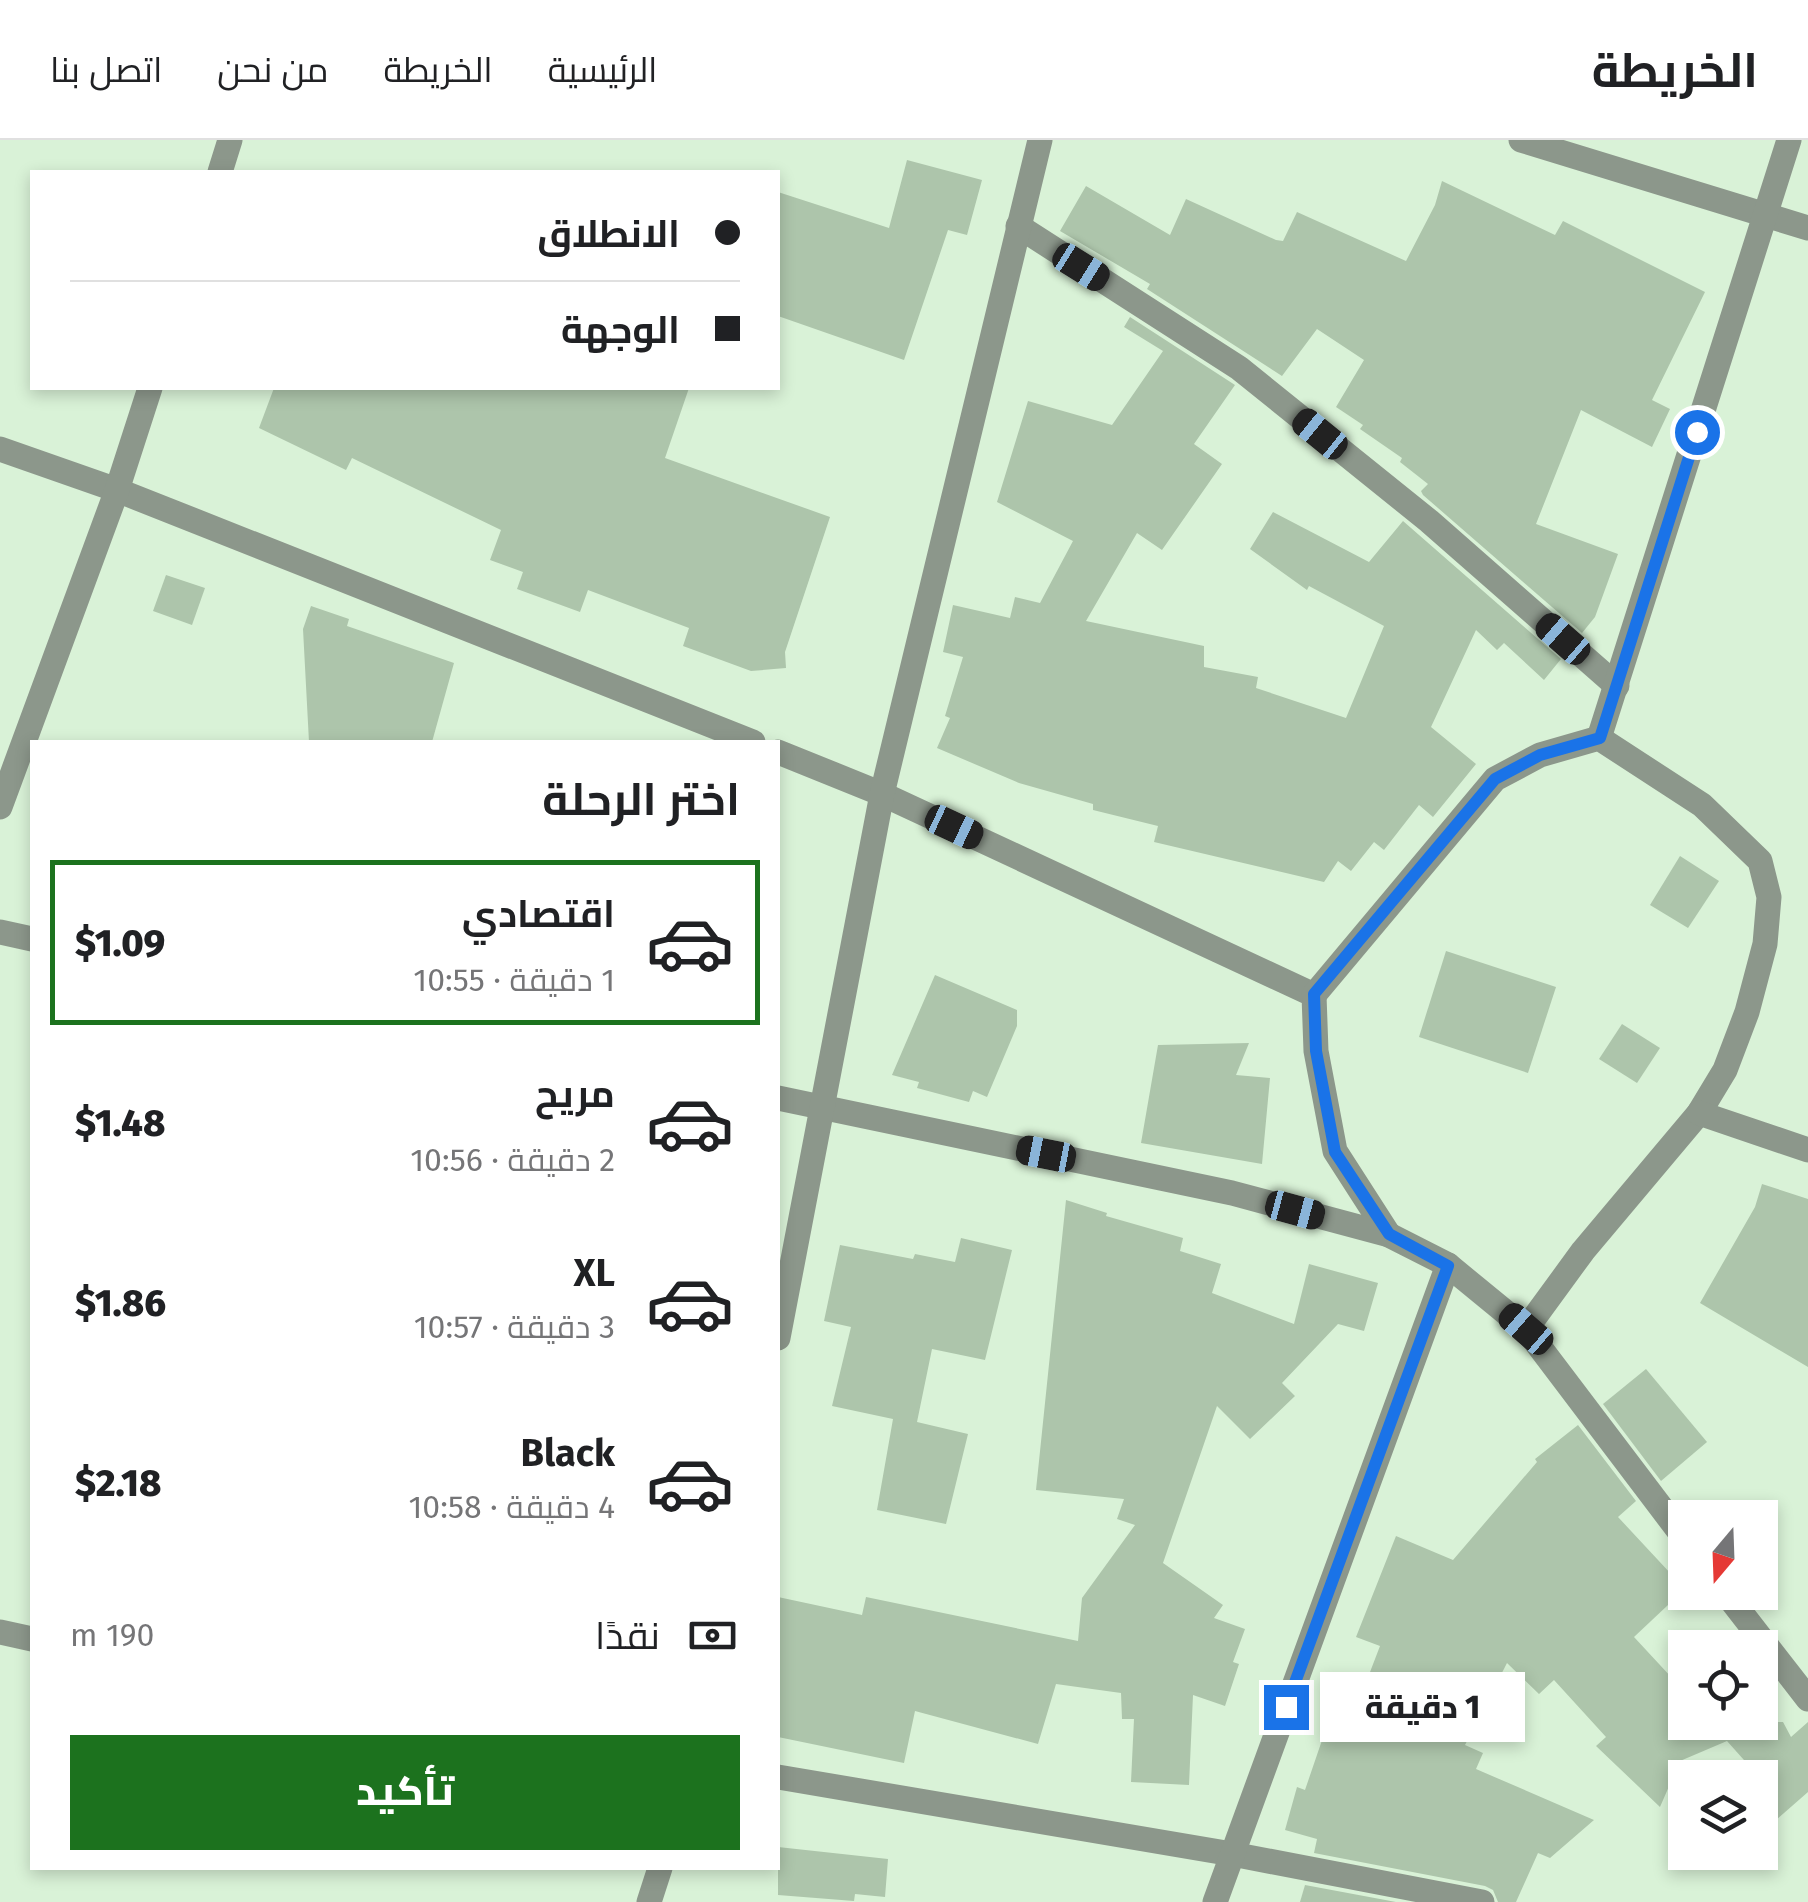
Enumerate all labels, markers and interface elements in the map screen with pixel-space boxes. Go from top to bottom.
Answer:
text: الخريطة [1592,42,1758,100]
text: اتصل بنا [50,49,162,91]
text: من نحن [217,49,328,91]
text: الخريطة [383,49,493,91]
text: الرئيسية [548,49,658,91]
text: الانطلاق [537,211,680,257]
car [1048,238,1114,296]
text: الوجهة [561,307,680,353]
car [1287,403,1353,465]
route start [1675,410,1720,455]
car [1531,608,1595,670]
text: اختر الرحلة [542,773,740,827]
car [920,801,988,853]
text: اقتصادي [462,891,615,937]
icon: car [645,898,735,988]
text: $1.09 [75,920,165,966]
text: 1 دقيقة · 10:55 [413,961,615,999]
text: مريح [535,1071,615,1117]
icon: car [645,1078,735,1168]
text: $1.48 [75,1100,165,1146]
car [1014,1134,1078,1174]
text: 2 دقيقة · 10:56 [410,1141,615,1179]
car [1262,1188,1328,1232]
text: XL [573,1250,615,1296]
icon: car [645,1258,735,1348]
text: $1.86 [75,1280,166,1326]
car [1494,1298,1558,1360]
text: 3 دقيقة · 10:57 [414,1308,615,1346]
text: Black [520,1430,615,1476]
icon: car [645,1438,735,1528]
text: $2.18 [75,1460,161,1506]
text: 4 دقيقة · 10:58 [408,1488,615,1526]
north arrow [1668,1500,1778,1610]
map controls [1668,1500,1778,1870]
icon: cash [685,1608,740,1663]
text: نقدًا [595,1613,660,1659]
text: 190 m [70,1616,154,1654]
button: locate [1668,1630,1778,1740]
callout: 1 دقيقة [1321,1672,1526,1742]
route end [1264,1685,1309,1730]
text: 1 دقيقة [1365,1688,1480,1726]
button: تأكيد [70,1735,740,1850]
button: layers [1668,1760,1778,1870]

